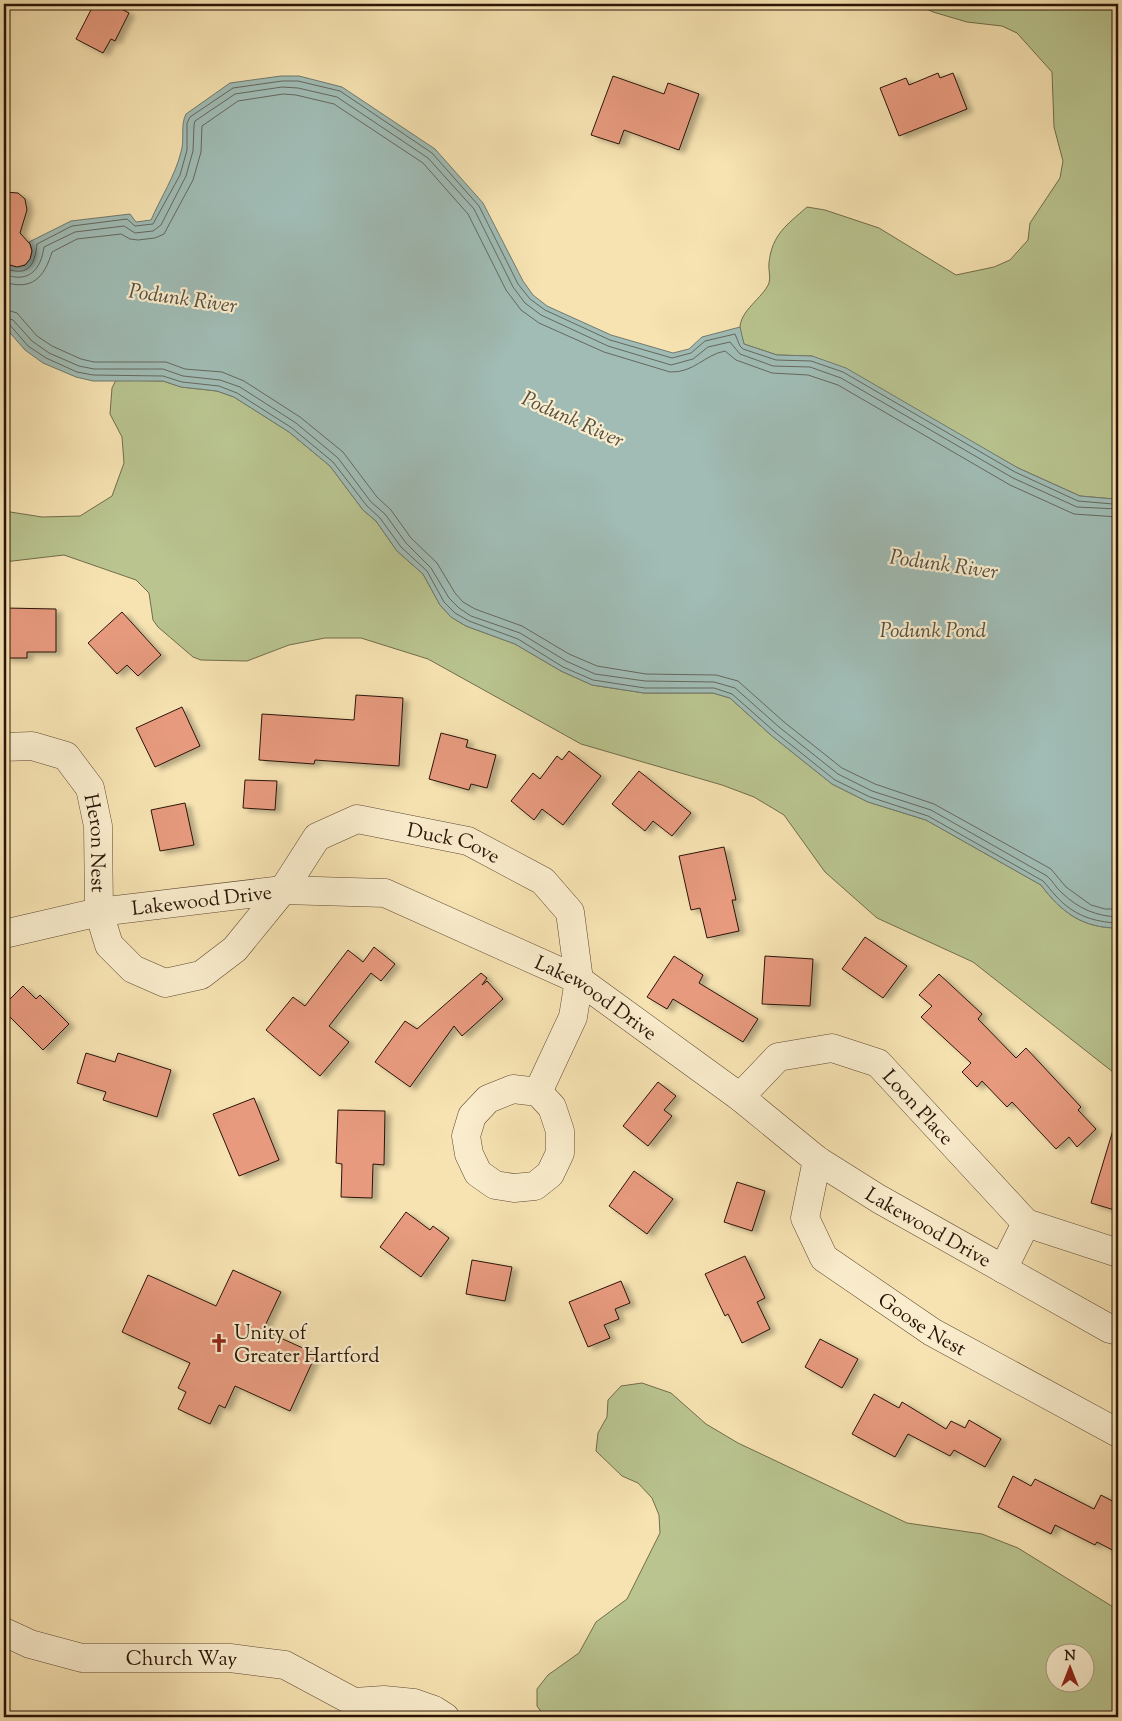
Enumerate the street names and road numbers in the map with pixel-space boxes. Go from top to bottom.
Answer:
street label: Heron Nest [75,791,111,893]
street label: Duck Cove [404,817,504,872]
street label: Lakewood Drive [130,879,274,925]
street label: Lakewood Drive [529,950,662,1049]
street label: Loon Place [874,1064,959,1153]
street label: Lakewood Drive [858,1182,996,1276]
street label: Goose Nest [871,1287,971,1365]
street label: Church Way [126,1646,239,1676]

